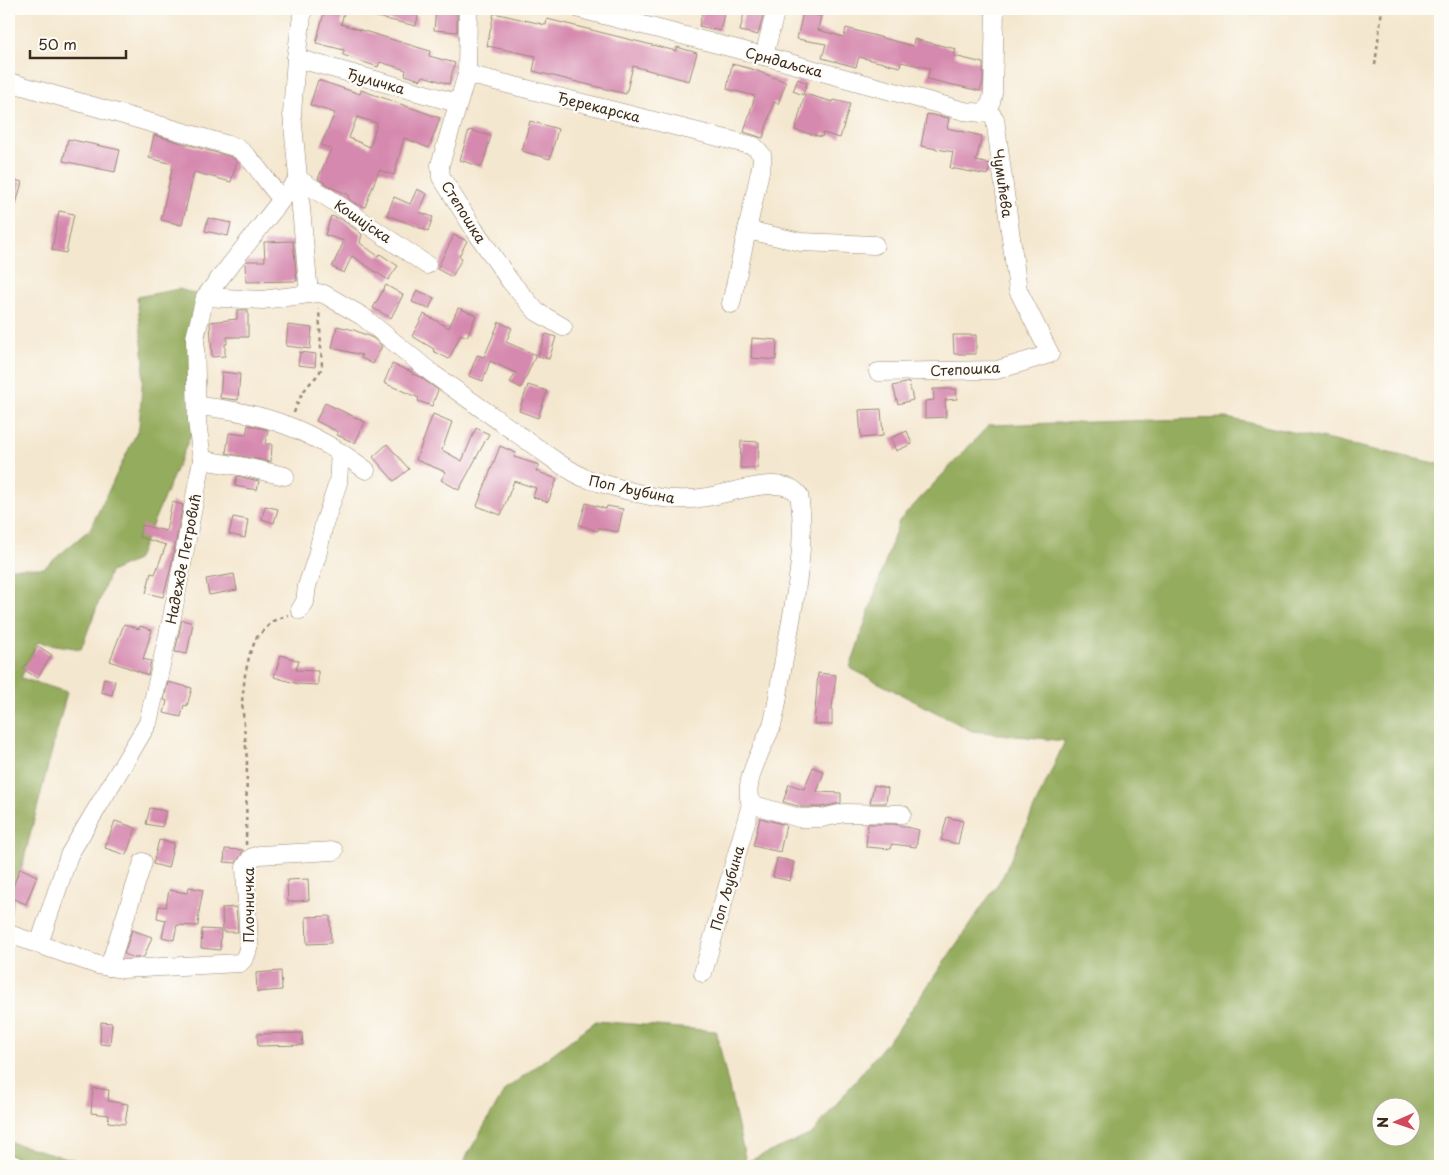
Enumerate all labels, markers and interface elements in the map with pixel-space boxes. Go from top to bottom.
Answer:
scale bar [30,28,126,60]
text: 50 m [38,32,77,55]
street label: Срндаљска [743,42,825,82]
street label: Ђуличка [345,63,407,99]
street label: Ђерекарска [555,87,643,127]
street label: Чумићева [988,147,1018,219]
street label: Степошка [437,177,492,247]
street label: Кошијска [330,194,396,248]
street label: Степошка [930,357,1001,381]
street label: Поп Љубина [587,470,677,508]
street label: Надежде Петровић [160,492,206,626]
street label: Поп Љубина [705,843,749,933]
street label: Плочничка [238,867,259,943]
north arrow [1372,1098,1422,1148]
text: N [1372,1117,1393,1128]

